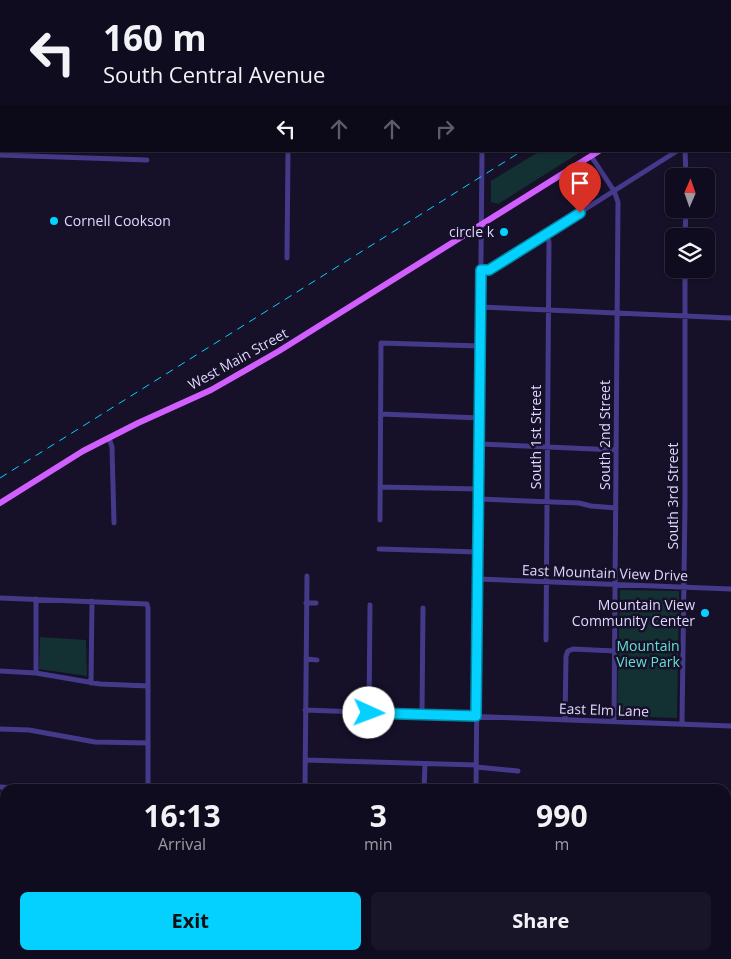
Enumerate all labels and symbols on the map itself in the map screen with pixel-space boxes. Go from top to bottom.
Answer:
pin [559,162,601,213]
north arrow [665,168,715,218]
place label: Cornell Cookson [64,211,171,230]
marker: Cornell Cookson [48,215,60,227]
place label: circle k [449,222,495,241]
marker: circle k [498,226,510,238]
street label: West Main Street [184,323,291,394]
street label: South 2nd Street [595,380,614,490]
street label: South 1st Street [526,385,545,489]
street label: South 3rd Street [663,443,682,549]
street label: East Mountain View Drive [522,560,688,585]
place label: Mountain View Community Center [572,595,695,630]
marker: Mountain View Community Center [699,607,711,619]
park label: Mountain View Park [616,636,680,671]
position arrow [342,686,394,738]
street label: East Elm Lane [559,698,650,721]

